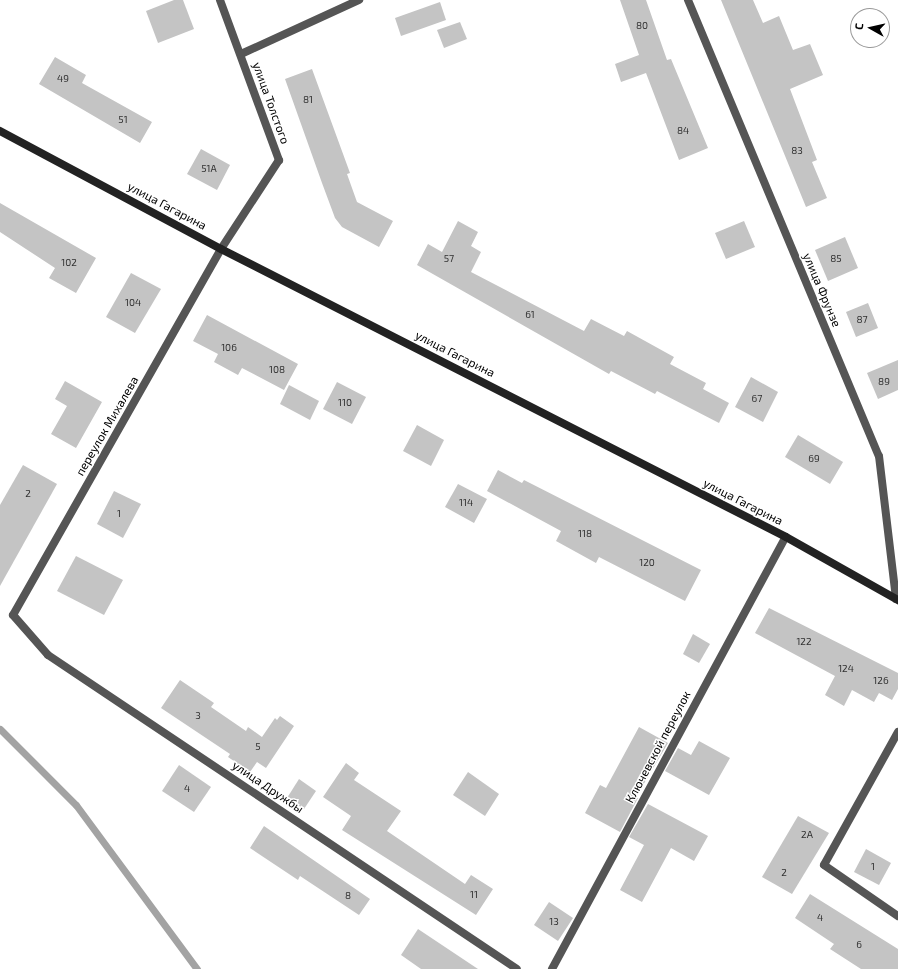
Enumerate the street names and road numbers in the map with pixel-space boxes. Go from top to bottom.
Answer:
street label: улица Толстого [249,60,293,146]
street label: улица Гагарина [125,179,209,233]
street label: улица Фрунзе [800,251,844,329]
street label: улица Гагарина [413,328,497,380]
street label: переулок Михалева [73,374,141,478]
street label: улица Гагарина [701,476,785,528]
street label: Ключевской переулок [622,689,694,805]
street label: улица Дружбы [230,758,306,816]

